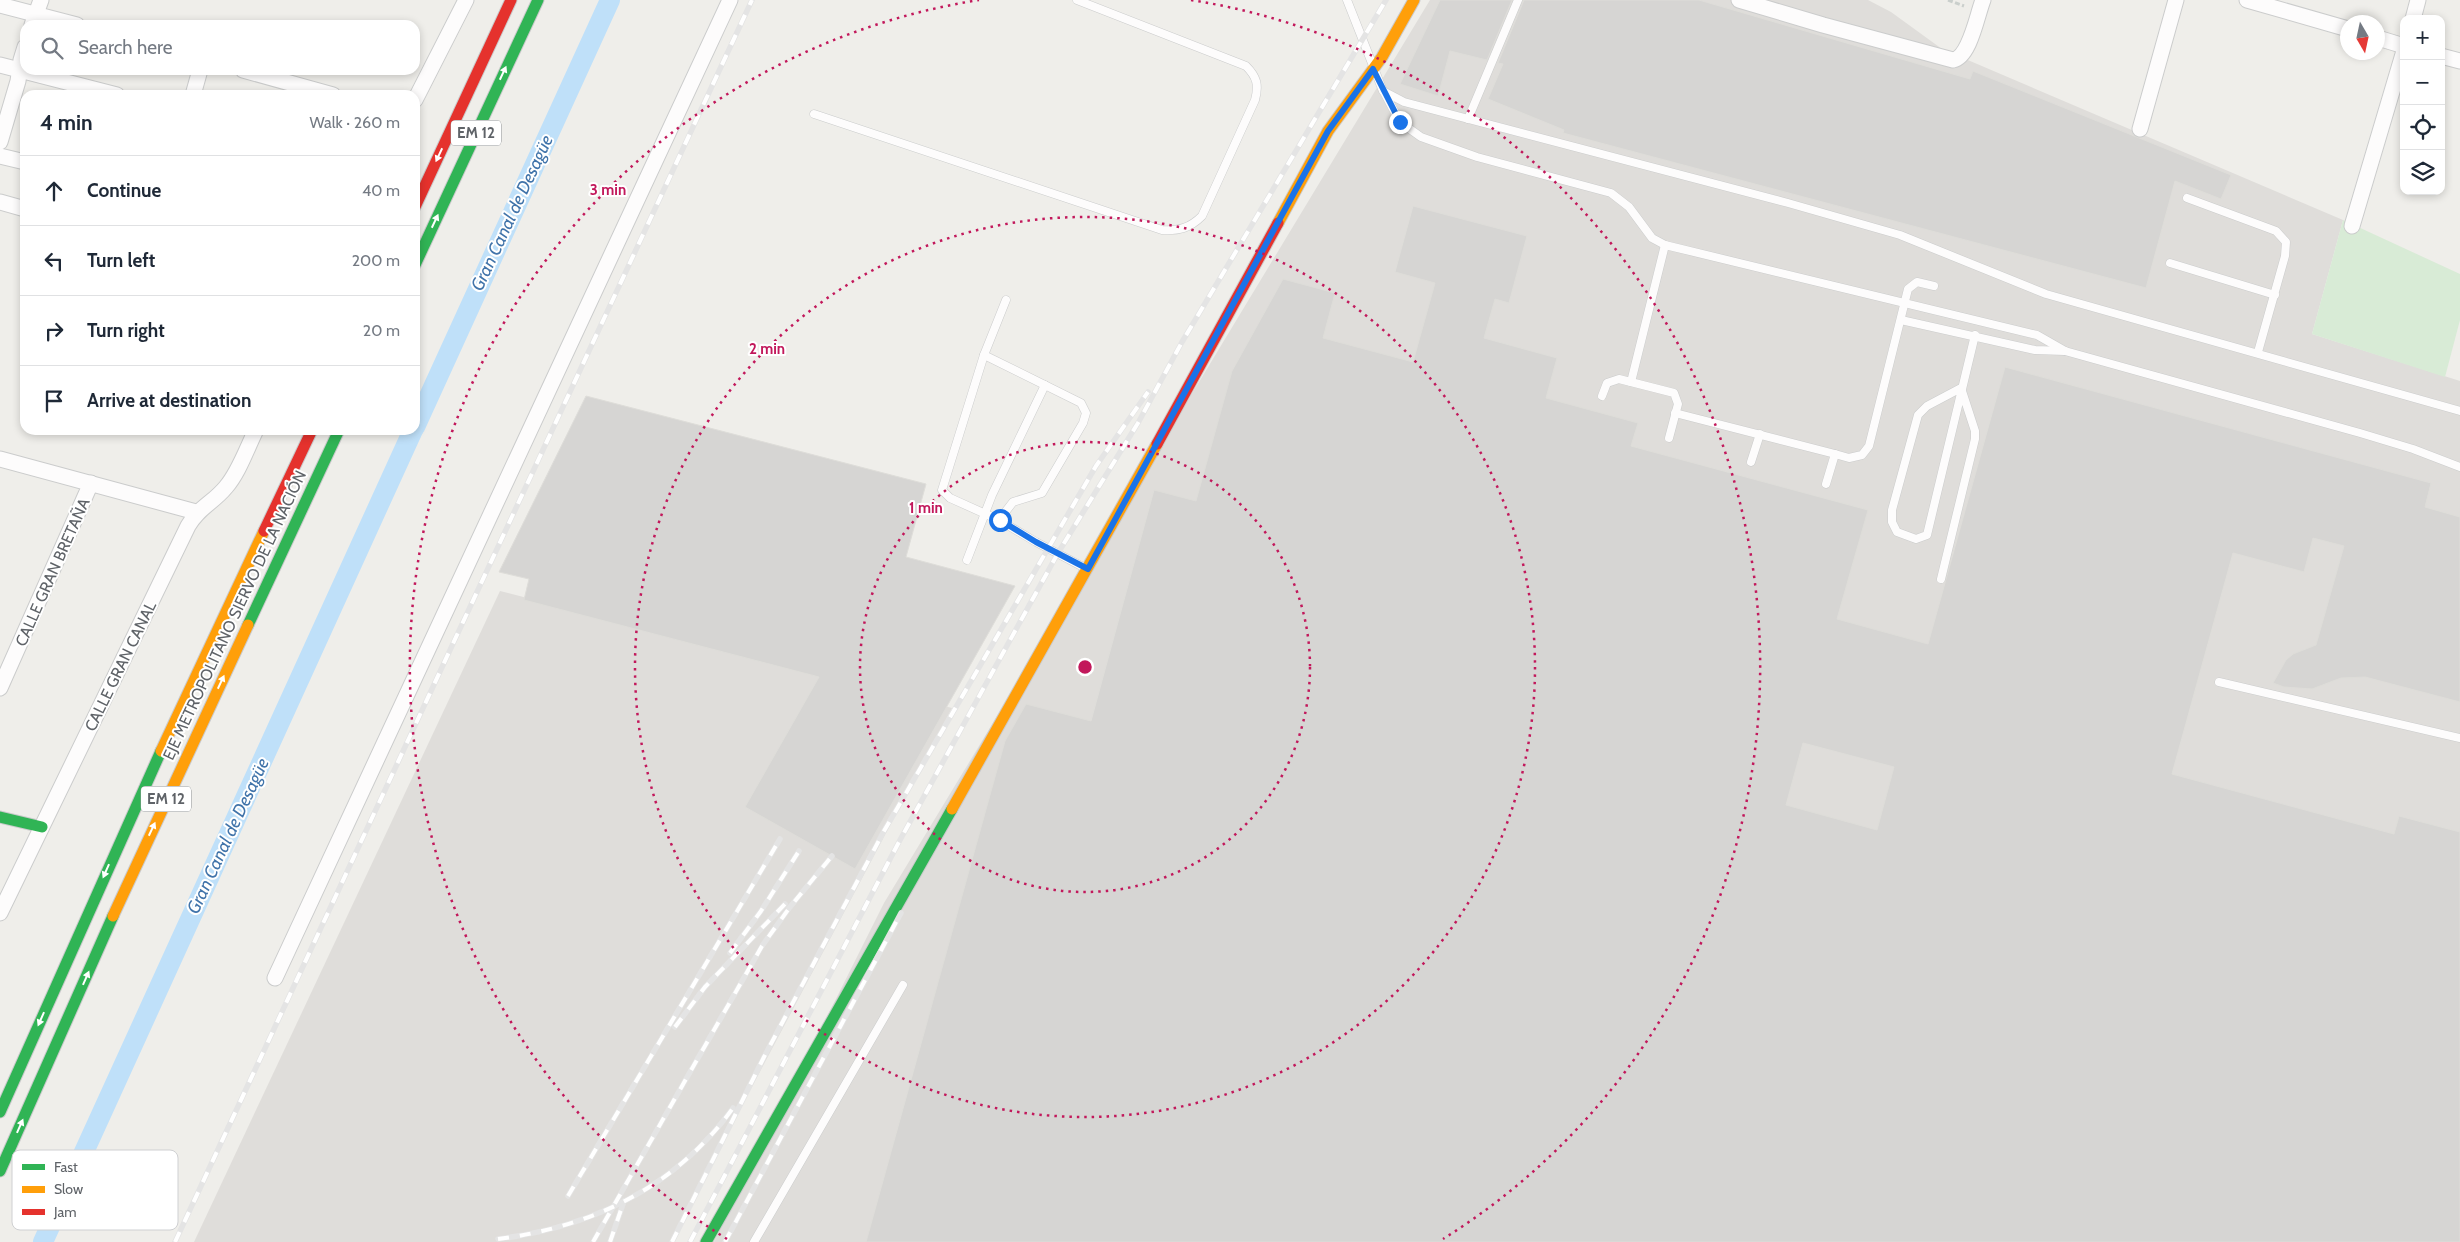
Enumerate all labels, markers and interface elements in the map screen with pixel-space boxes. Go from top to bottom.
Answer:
north arrow [2340,15,2385,60]
map controls [2400,15,2445,195]
button: + [2400,15,2445,60]
search box [20,20,420,75]
icon: search [38,34,66,62]
text: Search here [78,36,172,59]
button: − [2400,60,2445,105]
one-way arrow [500,66,508,80]
button: locate [2400,105,2445,150]
text: 4 min [40,110,93,135]
route end [1389,111,1412,134]
text: Walk · 260 m [310,113,400,132]
road number: EM 12 [451,120,501,146]
water label: Gran Canal de Desagüe [466,132,558,294]
one-way arrow [435,148,443,162]
button: layers [2400,150,2445,195]
icon: ahead [40,177,68,205]
text: Continue [87,179,161,202]
text: 40 m [362,181,400,200]
text: 3 min [590,181,626,199]
one-way arrow [432,214,440,228]
icon: left [40,247,68,275]
text: Turn left [87,249,155,272]
text: 200 m [352,251,400,270]
icon: right [40,317,68,345]
text: Turn right [87,319,165,342]
text: 20 m [363,321,400,340]
text: 2 min [749,340,785,358]
icon: arrive [40,387,68,415]
text: Arrive at destination [87,389,251,412]
street label: EJE METROPOLITANO SIERVO DE LA NACIÓN [159,467,310,763]
street label: CALLE GRAN BRETAÑA [11,495,94,649]
text: 1 min [909,499,943,517]
route start [989,509,1012,532]
street label: CALLE GRAN CANAL [81,598,160,734]
centre of rings [1076,658,1094,676]
one-way arrow [217,675,225,689]
water label: Gran Canal de Desagüe [182,755,274,917]
road number: EM 12 [141,786,191,812]
one-way arrow [148,822,156,836]
one-way arrow [102,864,110,878]
one-way arrow [82,971,90,985]
one-way arrow [36,1012,44,1026]
one-way arrow [16,1119,24,1133]
legend [12,1150,178,1230]
text: Fast [54,1158,78,1176]
text: Slow [54,1180,83,1198]
text: Jam [53,1203,76,1221]

